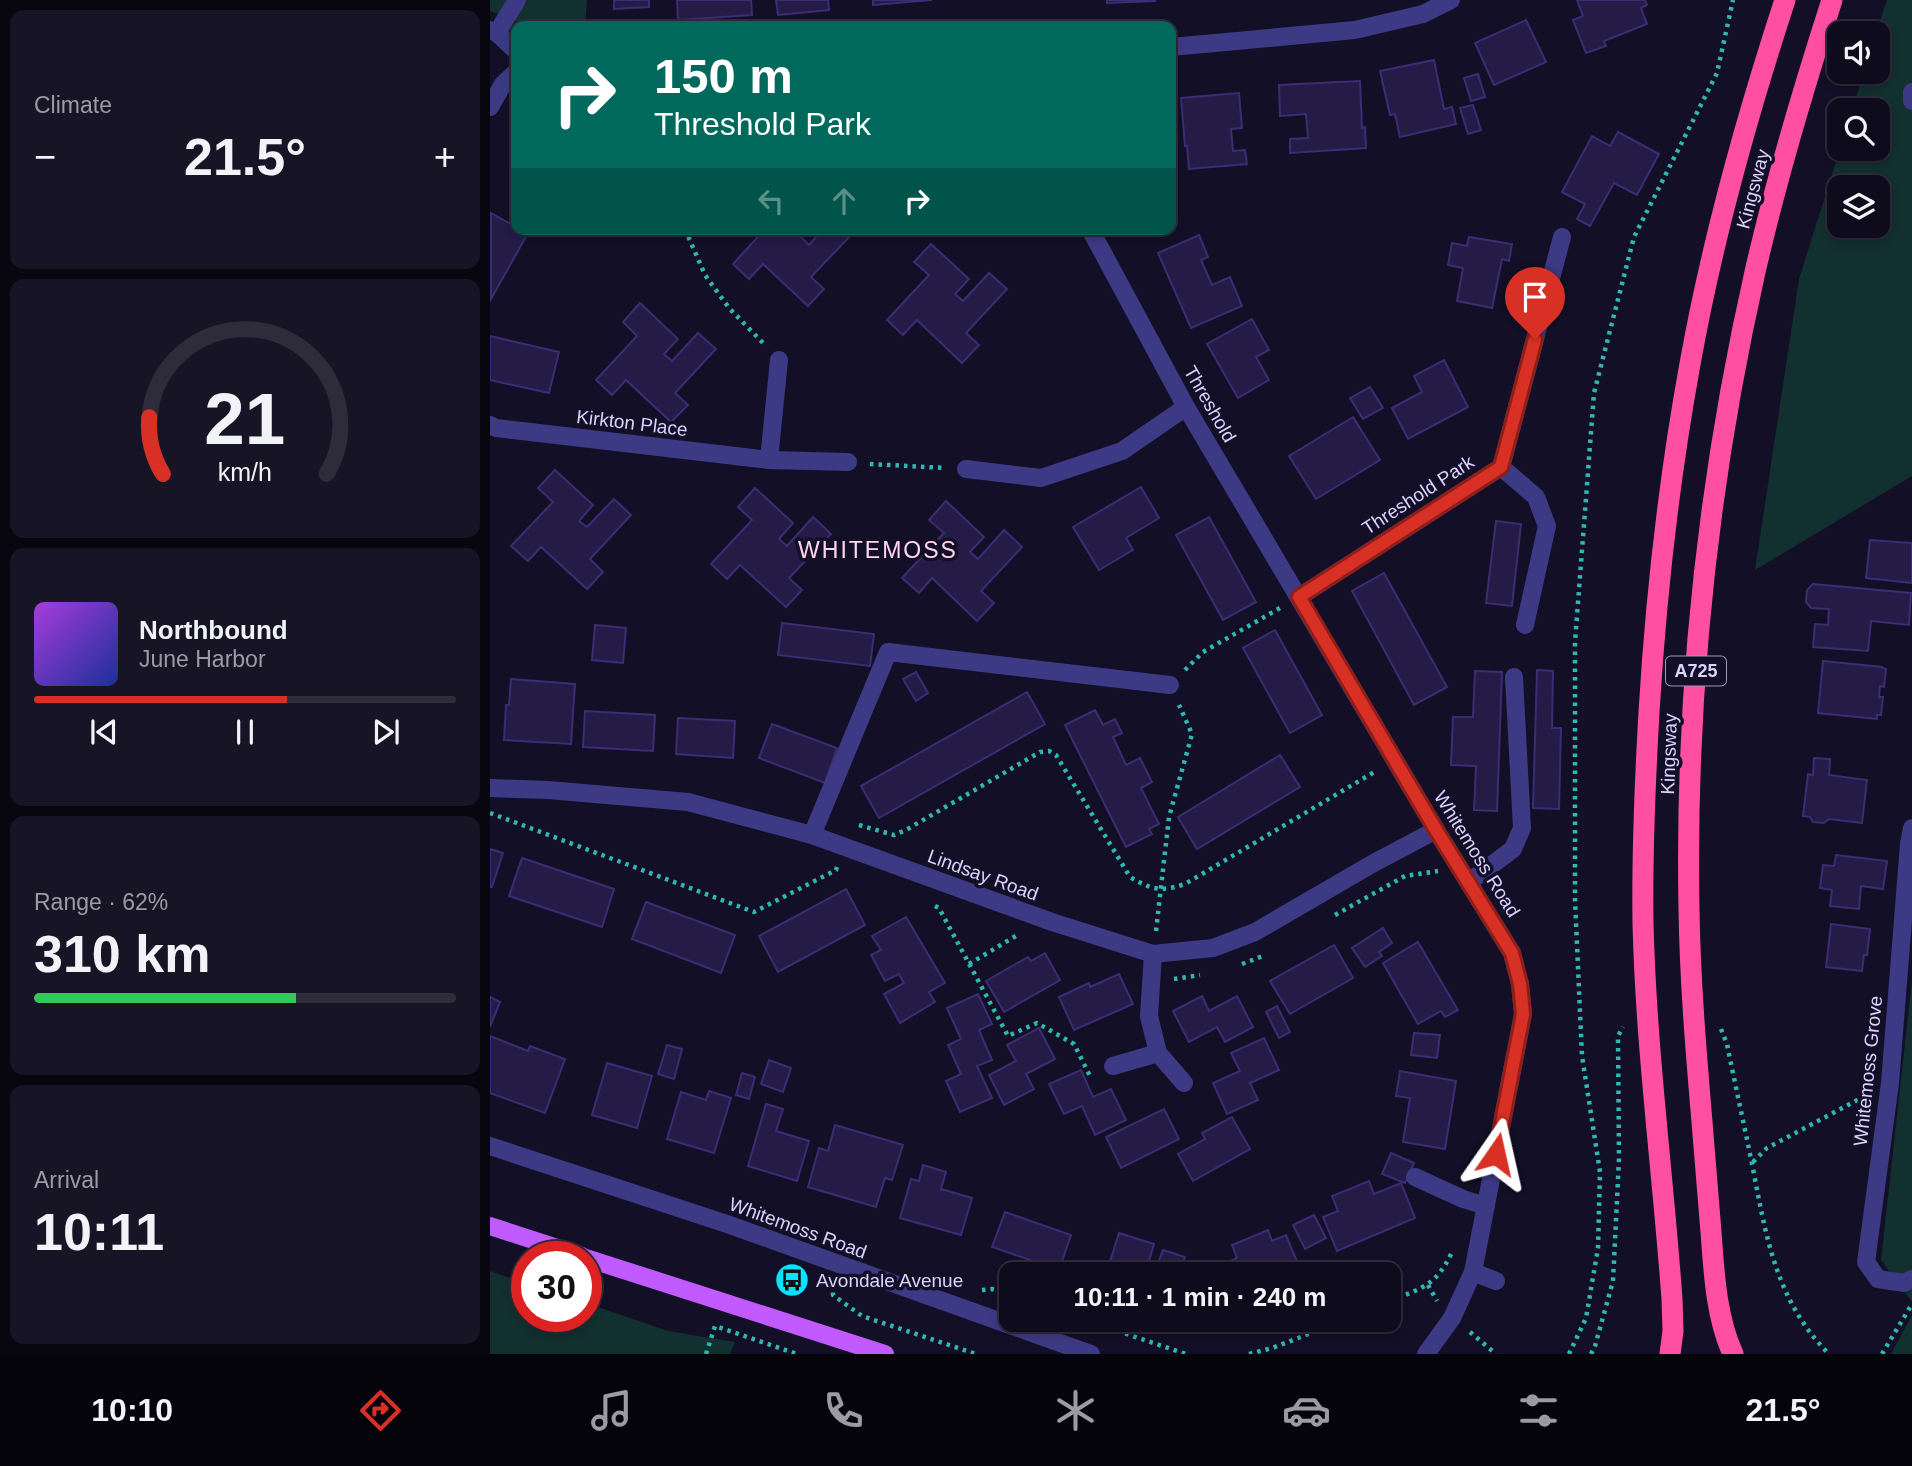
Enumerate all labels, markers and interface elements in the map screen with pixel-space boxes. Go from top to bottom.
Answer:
map controls [1827,21,1890,238]
button: sound [1827,21,1890,84]
icon: right [539,49,630,140]
text: 150 m [654,49,793,103]
text: Climate [34,92,112,118]
button: search [1827,98,1890,161]
text: Threshold Park [654,106,871,142]
text: 21.5° [184,128,306,186]
text: − [34,136,56,178]
text: + [434,136,456,178]
street label: Kingsway [1732,147,1774,231]
button: layers [1827,175,1890,238]
icon: left [752,182,790,220]
icon: ahead [825,182,863,220]
icon: right [898,182,936,220]
pin [1505,267,1565,339]
icon: arrive [1516,278,1554,316]
street label: Threshold [1180,362,1240,446]
text: 21 [205,379,285,460]
street label: Kirkton Place [575,406,689,440]
street label: Threshold Park [1358,451,1478,539]
text: km/h [218,458,272,486]
district label: WHITEMOSS [798,537,958,563]
text: Northbound [139,615,288,645]
text: June Harbor [139,646,266,672]
road number: A725 [1666,656,1726,686]
icon: previous [85,713,123,751]
icon: pause [226,713,264,751]
icon: next [367,713,405,751]
street label: Kingsway [1657,713,1681,795]
street label: Whitemoss Road [1430,787,1524,921]
street label: Lindsay Road [925,845,1041,905]
text: Range · 62% [34,889,168,915]
text: 310 km [34,925,210,983]
street label: Whitemoss Grove [1850,995,1886,1147]
position arrow [1459,1117,1533,1191]
text: Arrival [34,1167,99,1193]
street label: Whitemoss Road [726,1193,870,1263]
text: 10:11 [34,1203,164,1261]
speed limit sign: 30 [511,1241,602,1332]
bus stop icon: Avondale Avenue [773,1261,811,1299]
place label: Avondale Avenue [816,1270,963,1291]
text: 10:11 · 1 min · 240 m [1074,1282,1326,1312]
icon: directions [356,1386,405,1435]
icon: music [587,1386,636,1435]
icon: phone [819,1386,868,1435]
icon: climate [1051,1386,1100,1435]
icon: car [1282,1386,1331,1435]
icon: filters [1514,1386,1563,1435]
text: 10:10 [91,1392,173,1428]
text: 21.5° [1746,1392,1821,1428]

